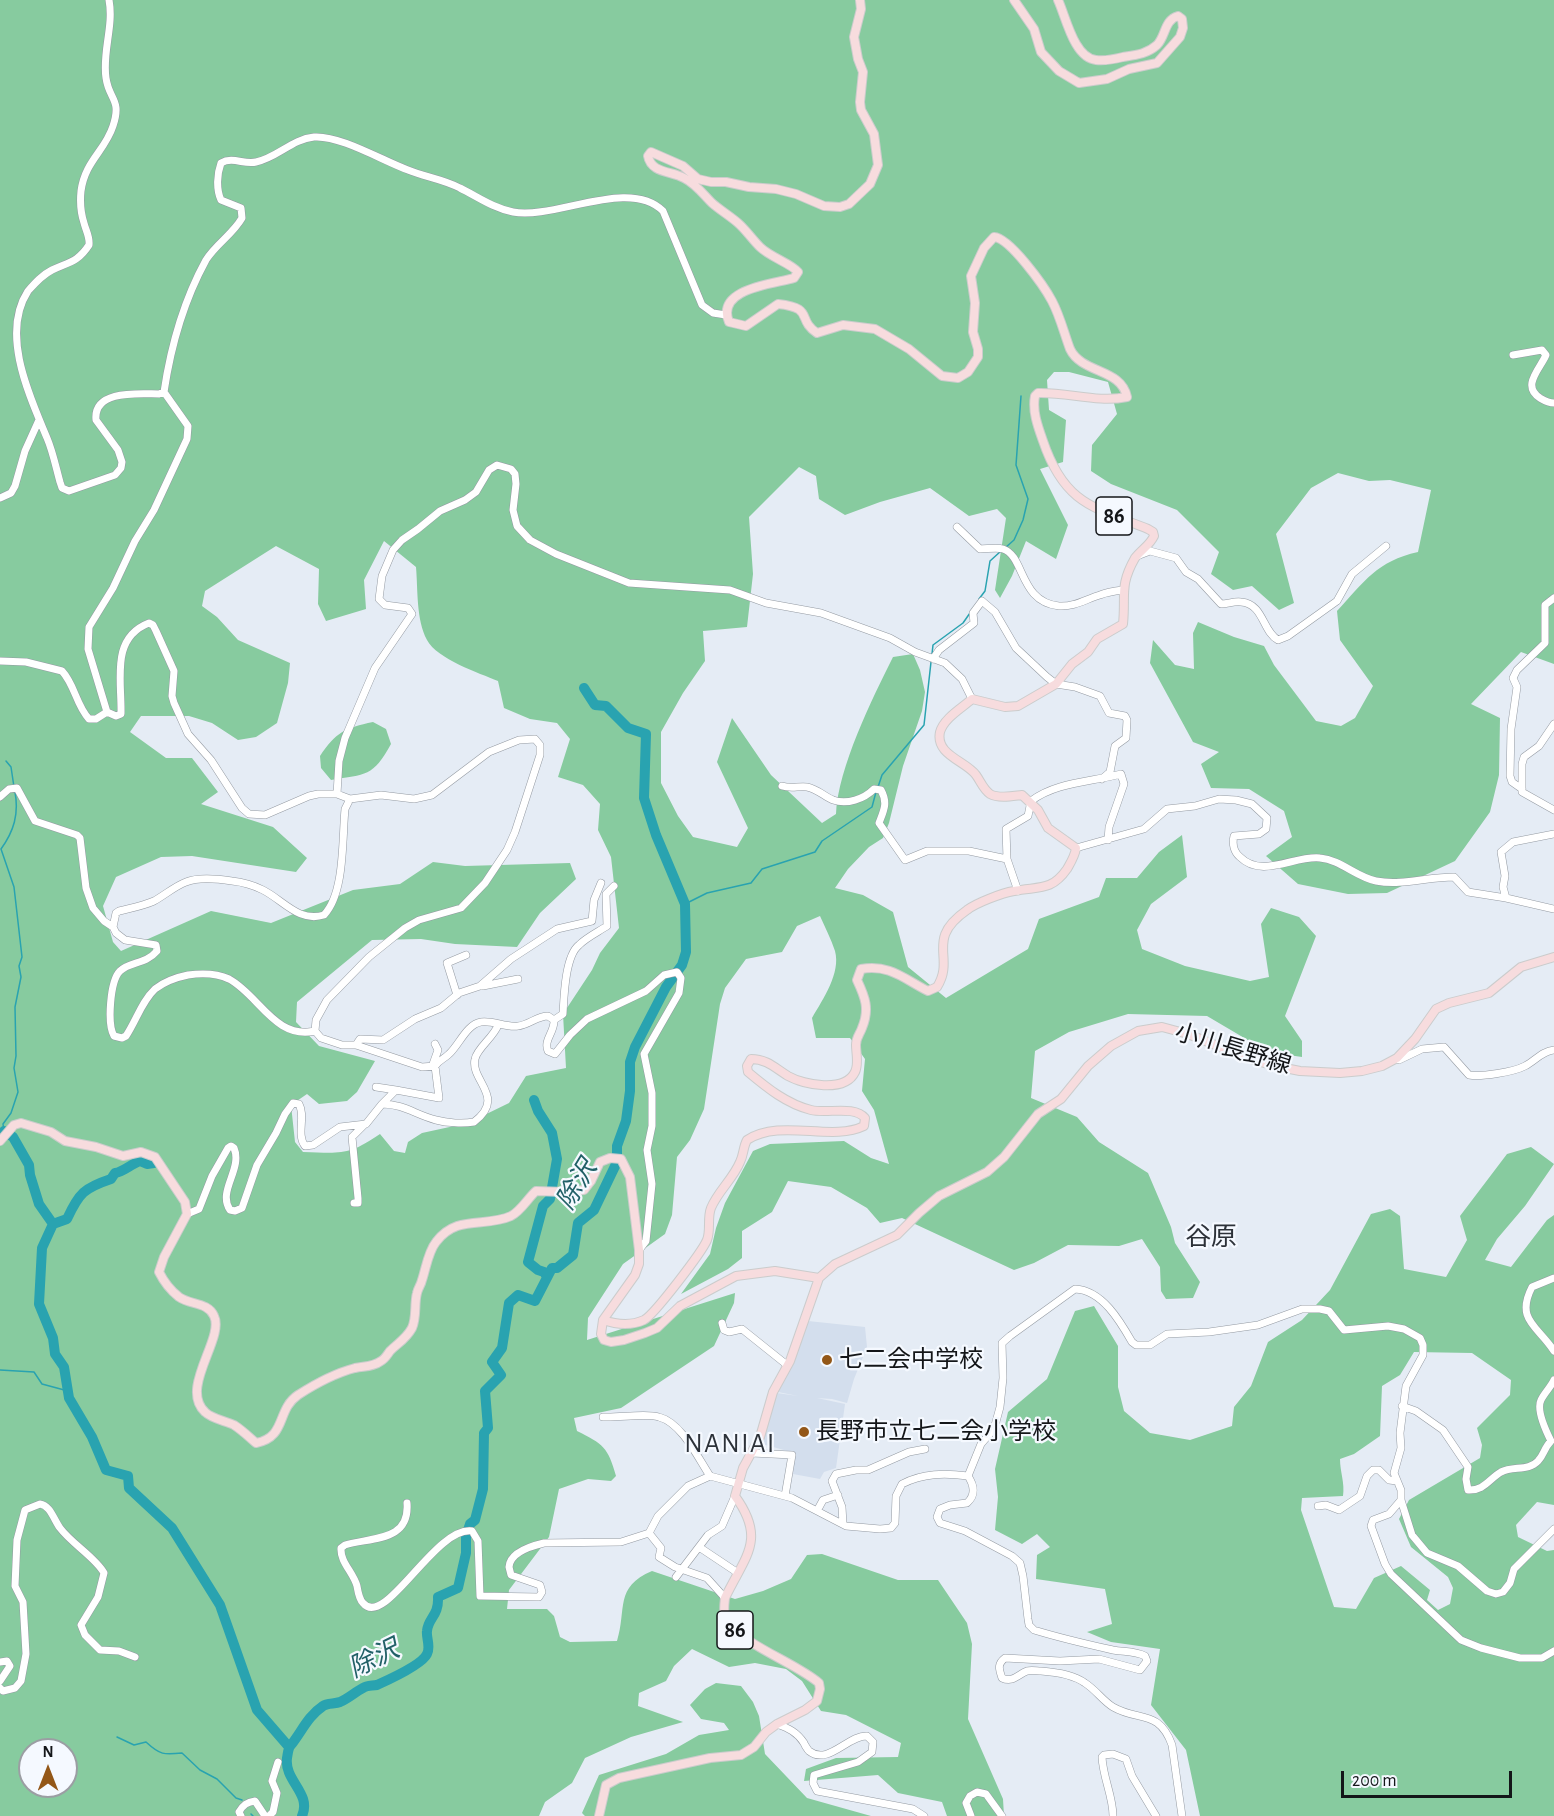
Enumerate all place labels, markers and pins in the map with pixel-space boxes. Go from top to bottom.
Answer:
place label: 七二会中学校 [839,1346,983,1374]
marker: 七二会中学校 [820,1353,834,1367]
place label: 長野市立七二会小学校 [816,1418,1056,1446]
marker: 長野市立七二会小学校 [797,1425,811,1439]

